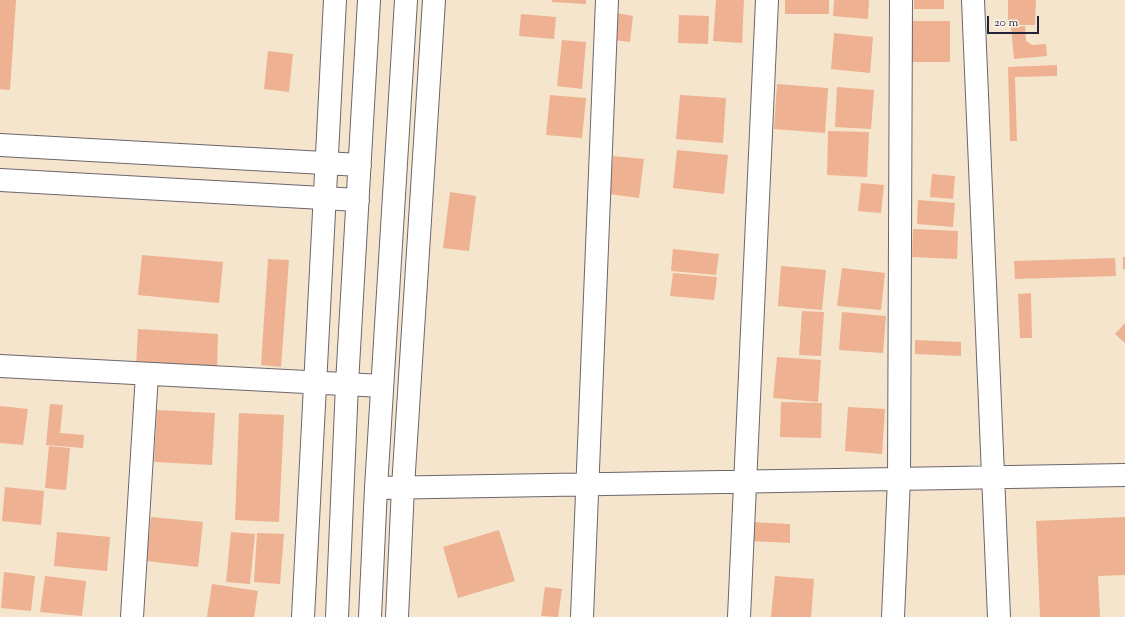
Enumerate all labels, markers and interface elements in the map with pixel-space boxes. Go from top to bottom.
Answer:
scale bar [989,8,1041,34]
text: 20 m [994,14,1018,32]

